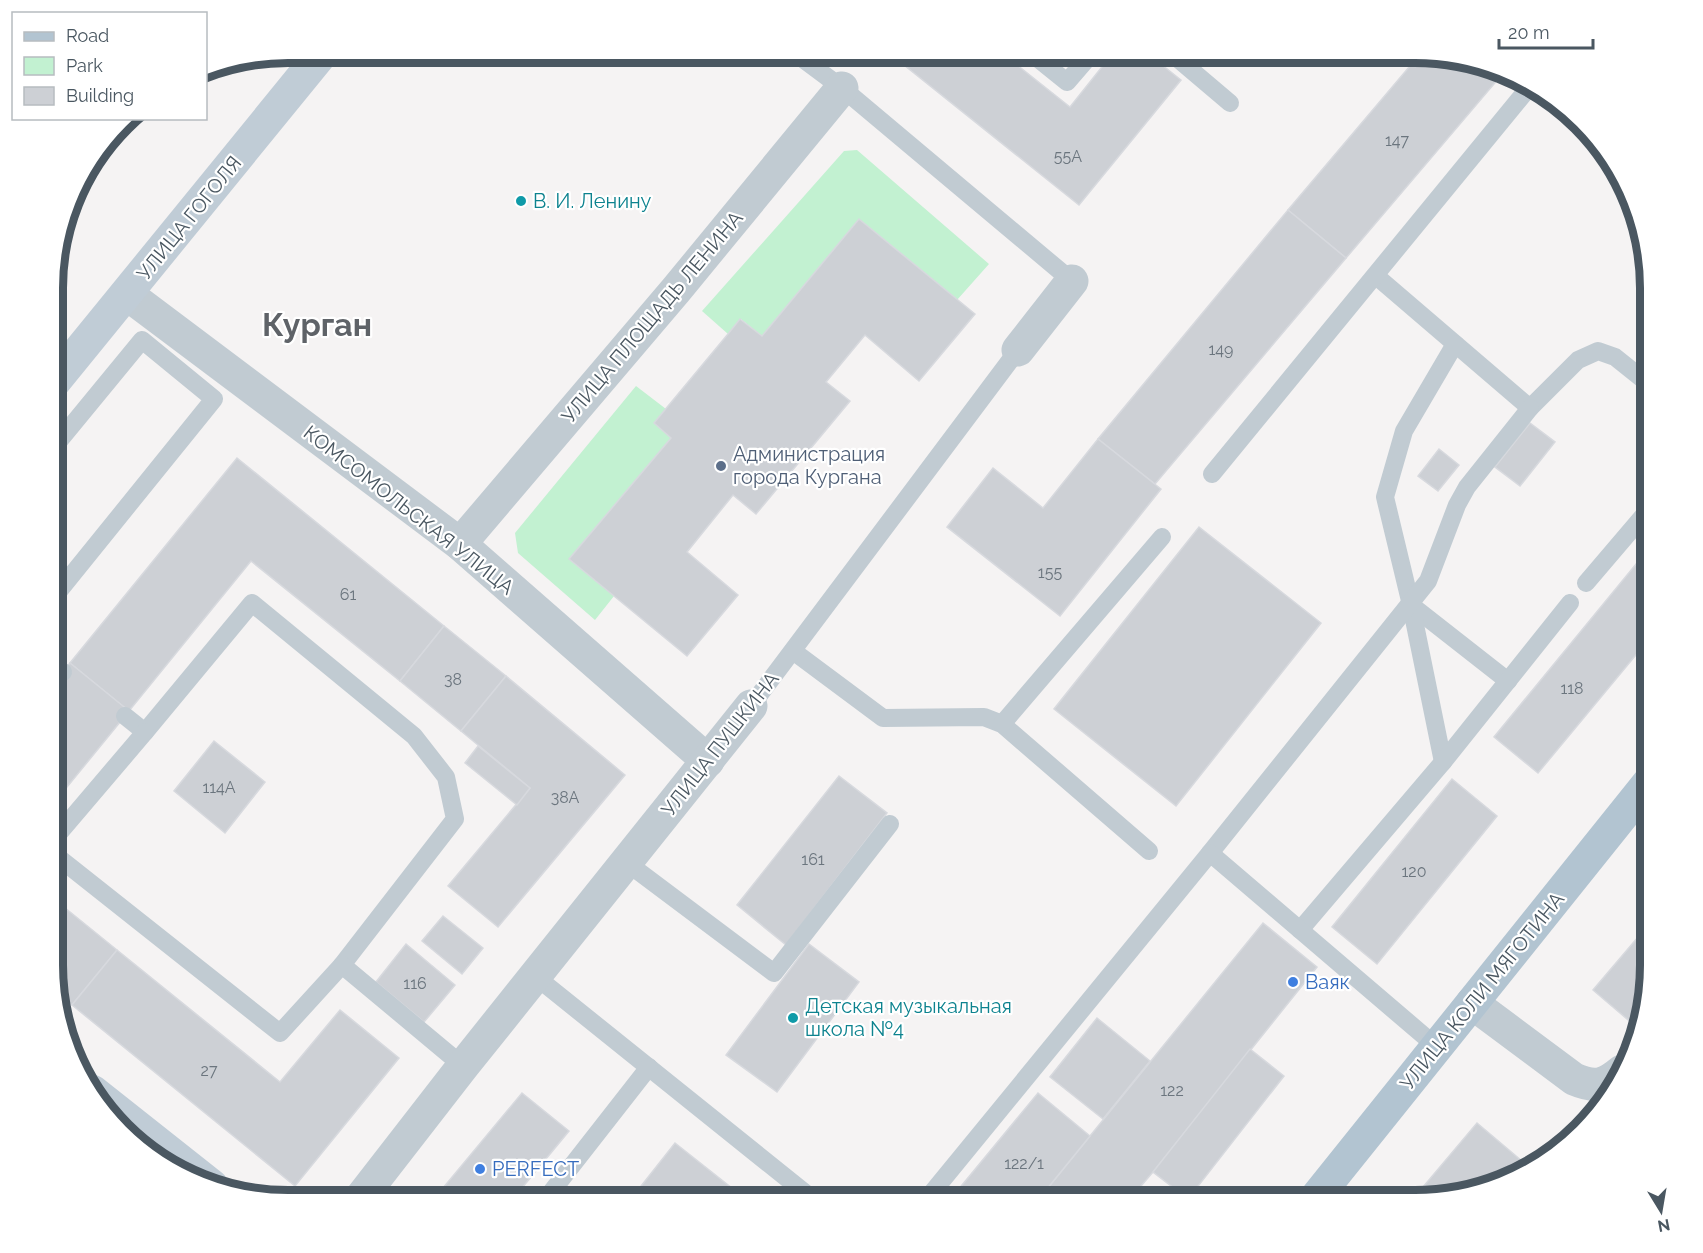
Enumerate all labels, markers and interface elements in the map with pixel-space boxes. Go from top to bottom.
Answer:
legend [12,12,207,120]
scale bar [1499,12,1594,50]
text: 20 m [1508,22,1550,43]
text: Road [66,25,109,46]
text: Park [66,55,103,76]
text: Building [66,85,134,106]
house number: 147 [1385,131,1409,150]
house number: 55А [1054,147,1082,166]
street label: УЛИЦА ГОГОЛЯ [132,151,246,285]
place label: В. И. Ленину [533,189,652,213]
marker: В. И. Ленину [514,194,528,208]
street label: УЛИЦА ПЛОЩАДЬ ЛЕНИНА [556,206,748,428]
district label: Курган [262,306,372,343]
house number: 149 [1209,340,1233,359]
street label: КОМСОМОЛЬСКАЯ УЛИЦА [299,420,519,600]
place label: Администрация города Кургана [733,442,885,489]
marker: Администрация города Кургана [714,459,728,473]
house number: 155 [1038,563,1062,582]
house number: 61 [340,585,356,604]
street label: УЛИЦА ПУШКИНА [656,667,784,821]
house number: 38 [444,670,462,689]
house number: 118 [1560,679,1584,698]
house number: 114А [202,778,236,797]
house number: 38А [551,788,580,807]
house number: 161 [801,850,825,869]
house number: 120 [1402,862,1426,881]
street label: УЛИЦА КОЛИ МЯГОТИНА [1395,887,1569,1095]
place label: Ваяк [1305,970,1350,994]
house number: 116 [403,974,427,993]
marker: Ваяк [1286,975,1300,989]
place label: Детская музыкальная школа №4 [805,994,1012,1041]
marker: Детская музыкальная школа №4 [786,1011,800,1025]
house number: 27 [201,1061,218,1080]
house number: 122 [1160,1081,1184,1100]
house number: 122/1 [1004,1154,1044,1173]
place label: PERFECT [492,1157,579,1181]
marker: PERFECT [473,1162,487,1176]
north arrow [1631,1181,1691,1241]
text: N [1656,1215,1672,1236]

